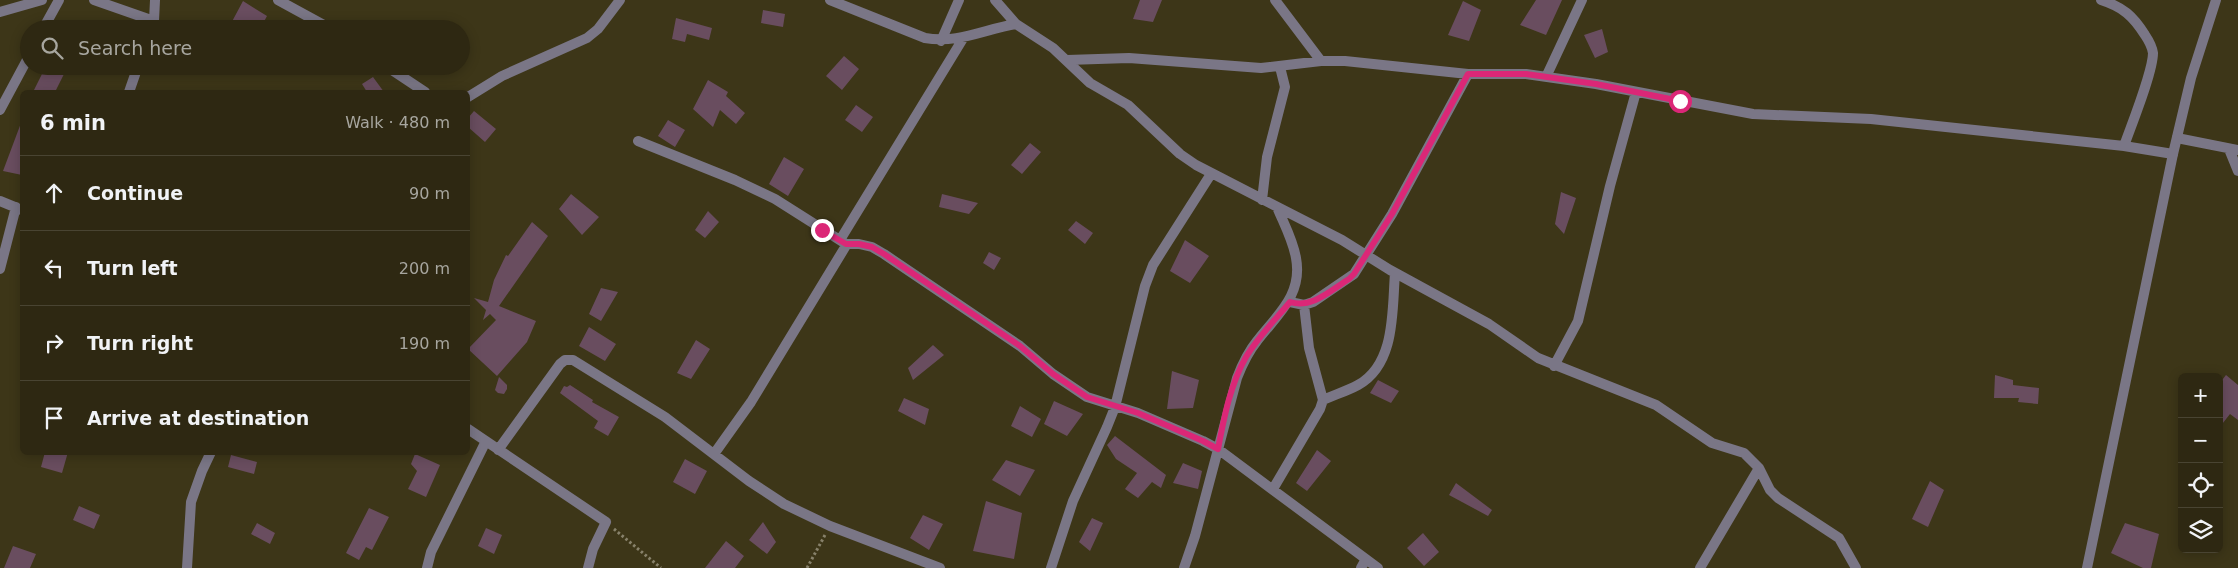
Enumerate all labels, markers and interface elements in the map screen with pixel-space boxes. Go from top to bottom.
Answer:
search box [20,20,470,75]
icon: search [38,34,66,62]
text: Search here [78,37,192,59]
route start [1669,90,1692,113]
text: 6 min [40,111,106,135]
text: Walk · 480 m [345,113,450,132]
icon: ahead [40,179,68,207]
text: Continue [87,182,183,204]
text: 90 m [409,184,450,203]
route end [811,219,834,242]
icon: left [40,254,68,282]
text: Turn left [87,257,178,279]
text: 200 m [399,259,450,278]
icon: right [40,329,68,357]
text: Turn right [87,332,193,354]
text: 190 m [399,334,450,353]
map controls [2178,373,2223,553]
button: + [2178,373,2223,418]
icon: arrive [40,404,68,432]
text: Arrive at destination [87,407,309,429]
button: − [2178,418,2223,463]
button: locate [2178,463,2223,508]
button: layers [2178,508,2223,553]

